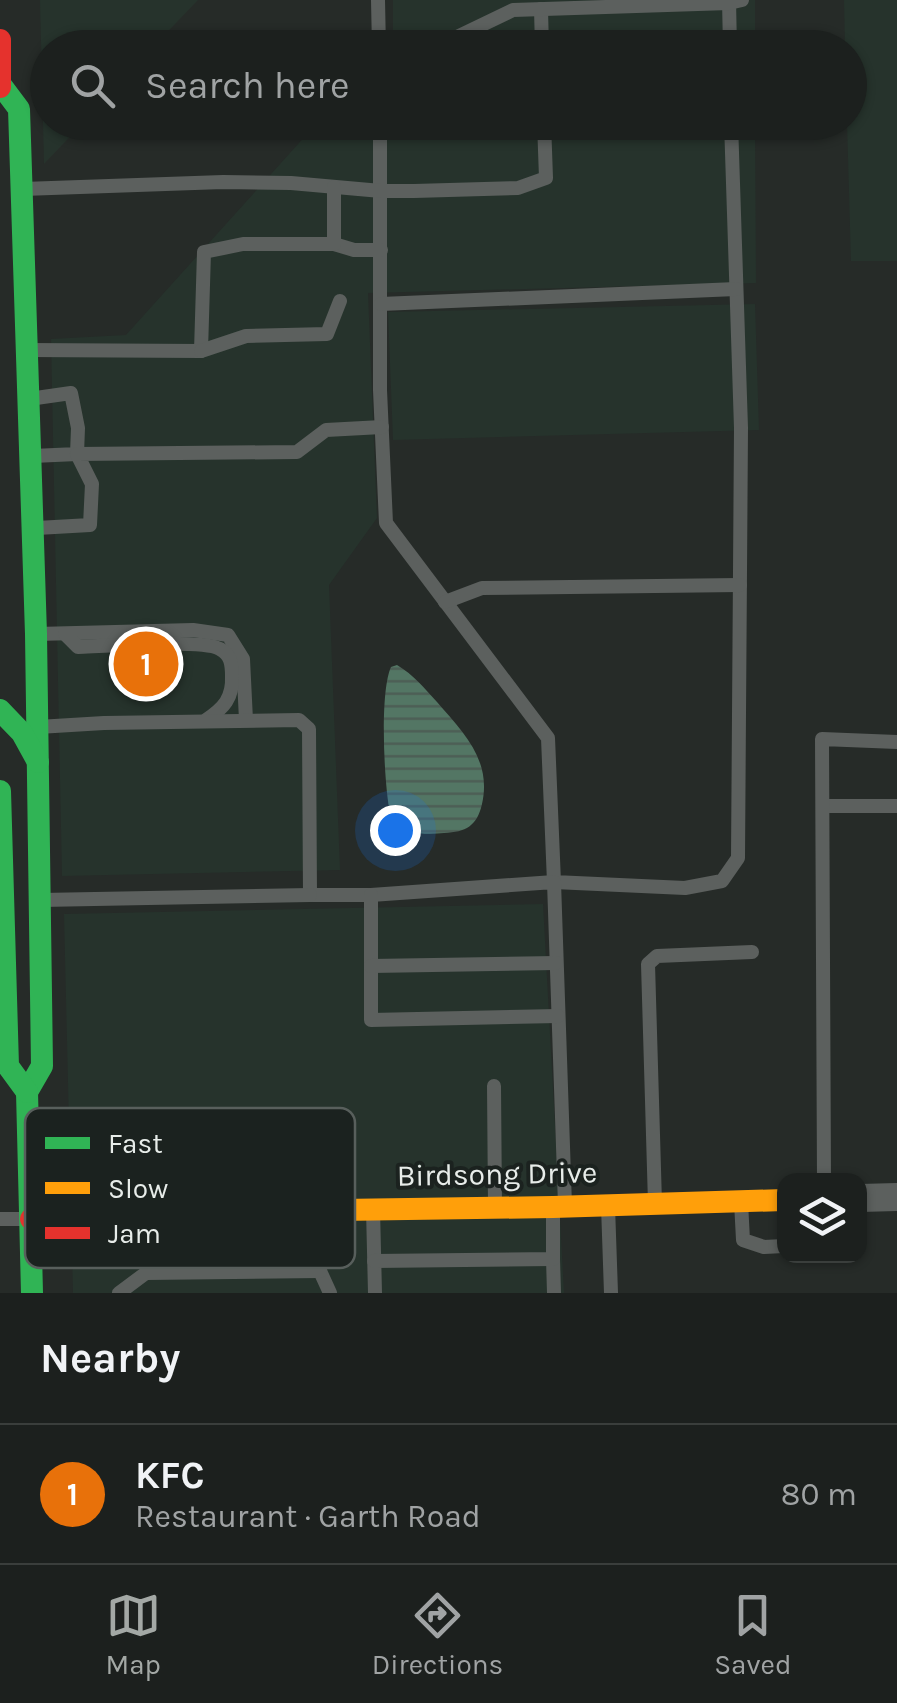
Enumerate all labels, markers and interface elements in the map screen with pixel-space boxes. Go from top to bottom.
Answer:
search box [30,30,867,140]
icon: search [65,58,120,113]
text: Search here [145,63,349,108]
pin: 1 [114,626,178,702]
your location [370,805,421,856]
legend [25,1108,355,1268]
text: Fast [108,1127,163,1160]
street label: Birdsong Drive [396,1154,598,1194]
text: Slow [108,1172,168,1205]
map controls [777,1173,867,1263]
button: layers [777,1173,867,1263]
text: Jam [108,1217,161,1250]
text: Nearby [40,1333,180,1383]
text: KFC [135,1453,205,1498]
text: 1 [67,1476,78,1513]
text: 80 m [781,1476,857,1513]
text: Restaurant · Garth Road [135,1498,481,1535]
tab: Map [105,1588,161,1681]
tab: Directions [372,1588,503,1681]
tab: Saved [714,1588,792,1681]

